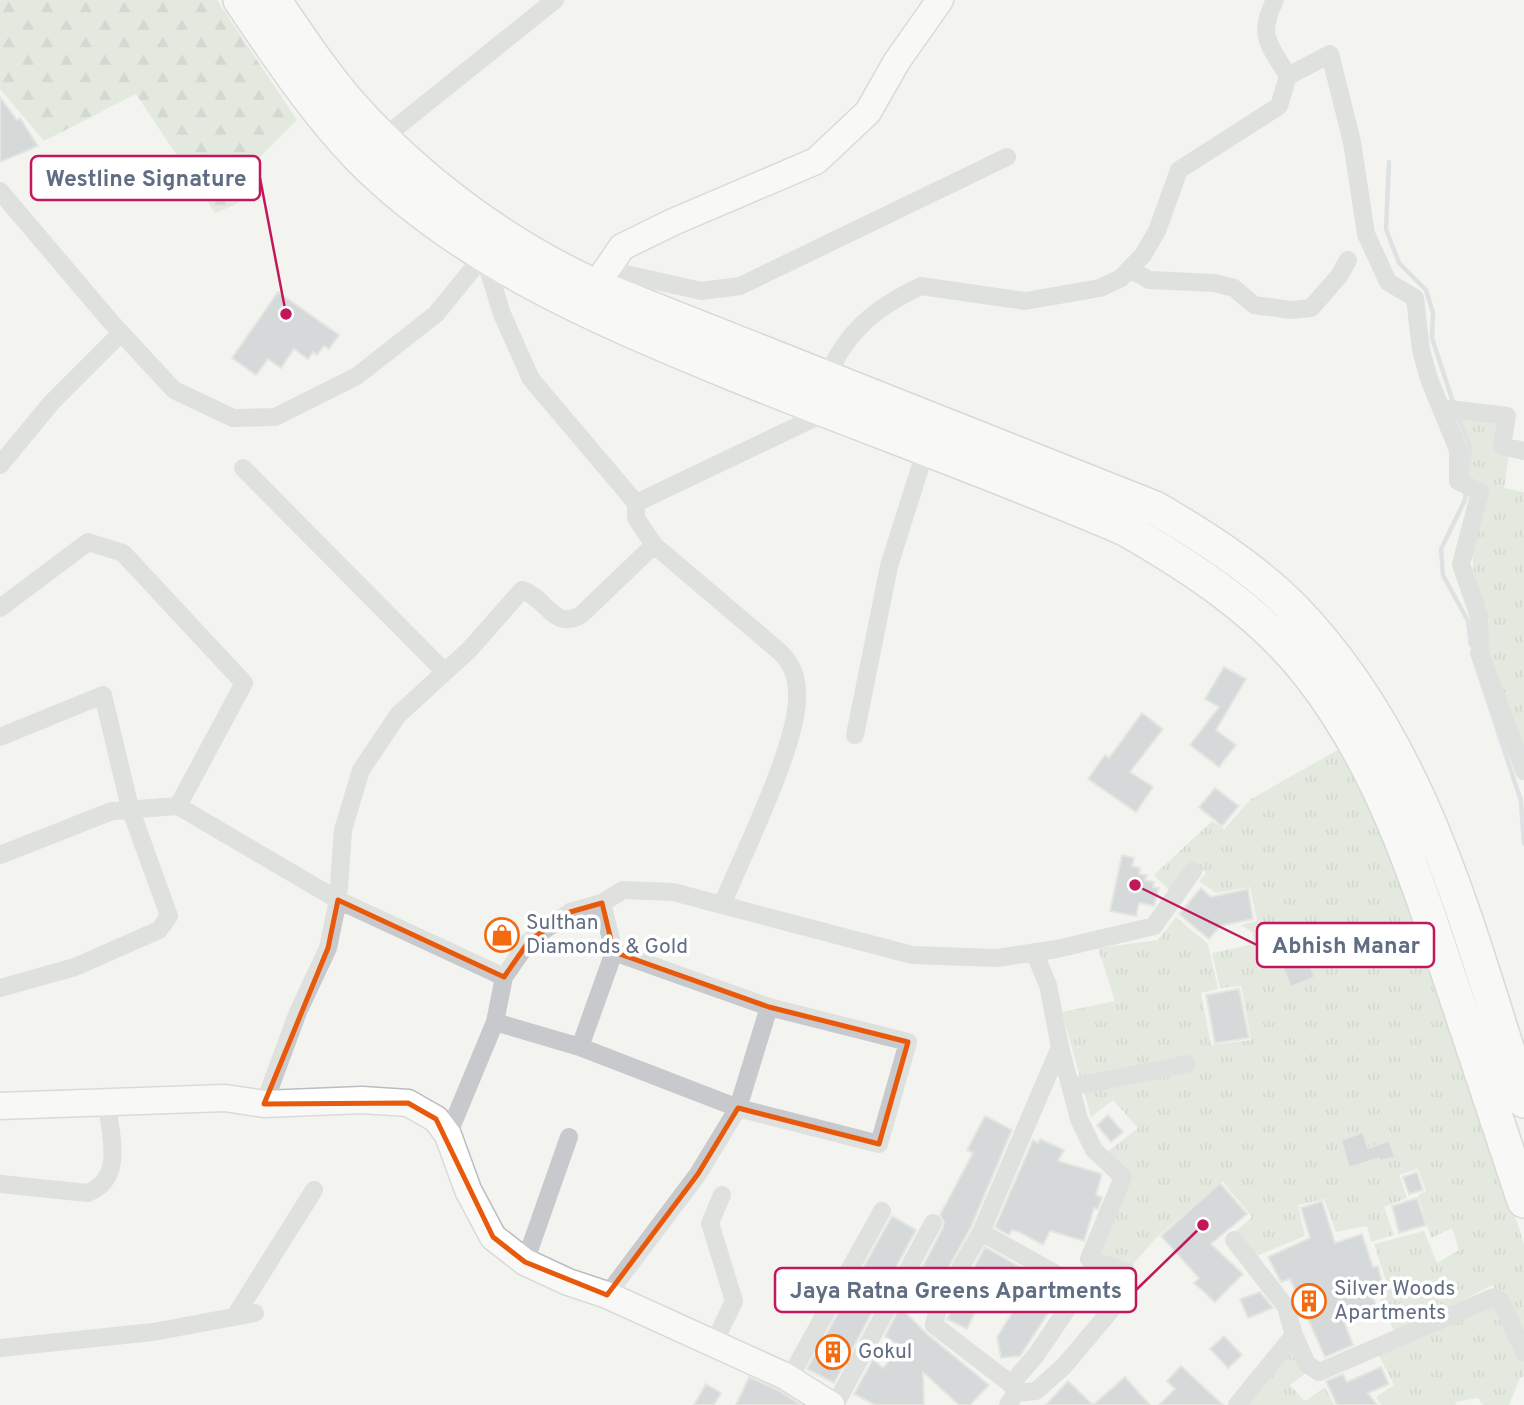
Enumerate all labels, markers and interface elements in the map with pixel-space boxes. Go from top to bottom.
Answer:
callout: Westline Signature [31,156,260,200]
text: Westline Signature [46,166,246,195]
place label: Sulthan Diamonds & Gold [526,910,688,961]
shop icon: Sulthan Diamonds & Gold [483,916,521,954]
callout: Abhish Manar [1257,923,1434,967]
text: Abhish Manar [1272,933,1421,962]
callout: Jaya Ratna Greens Apartments [775,1268,1136,1312]
place label: Silver Woods Apartments [1334,1276,1455,1327]
text: Jaya Ratna Greens Apartments [790,1278,1122,1307]
building icon: Silver Woods Apartments [1290,1282,1328,1320]
building icon: Gokul [814,1333,852,1371]
place label: Gokul [858,1339,912,1366]

